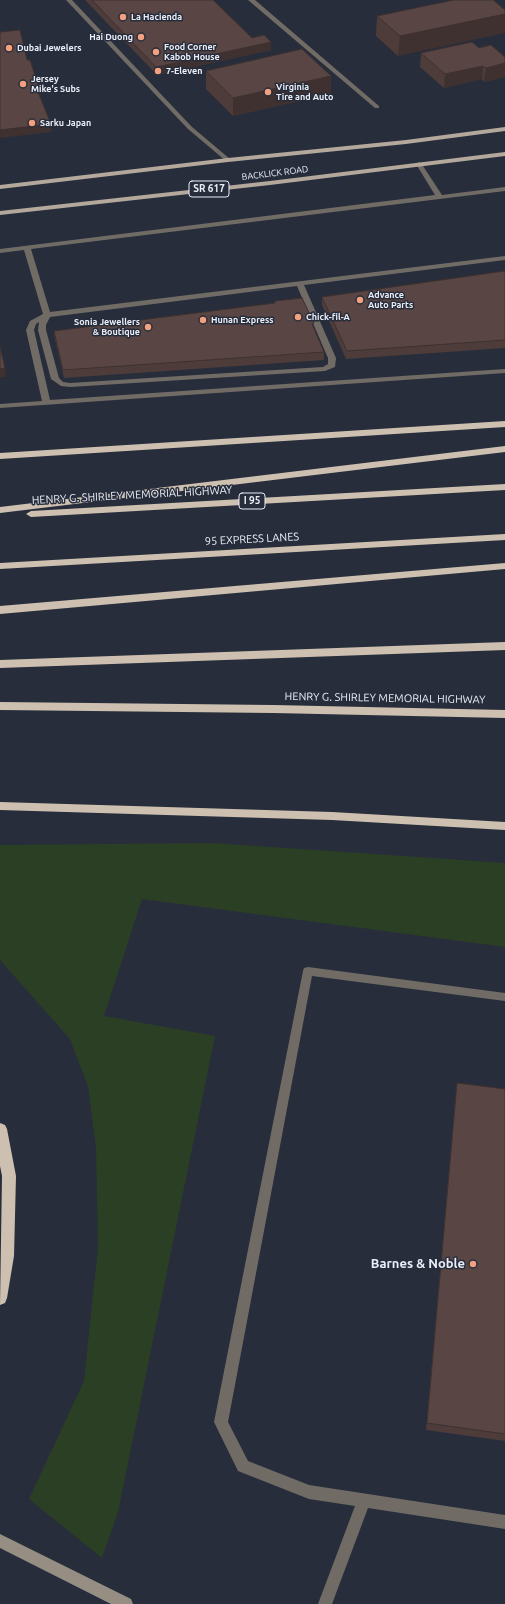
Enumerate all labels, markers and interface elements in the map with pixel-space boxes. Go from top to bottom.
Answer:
marker: La Hacienda [118,12,128,22]
place label: La Hacienda [131,12,182,22]
place label: Hai Duong [89,32,133,42]
marker: Hai Duong [136,32,146,42]
place label: Food Corner Kabob House [164,42,220,63]
marker: Dubai Jewelers [4,43,14,53]
place label: Dubai Jewelers [17,43,82,53]
marker: Food Corner Kabob House [151,47,161,57]
marker: 7-Eleven [153,66,163,76]
place label: 7-Eleven [166,66,202,76]
place label: Jersey Mike's Subs [31,74,80,95]
marker: Jersey Mike's Subs [18,79,28,89]
place label: Virginia Tire and Auto [276,82,334,103]
marker: Virginia Tire and Auto [263,87,273,97]
marker: Sarku Japan [27,118,37,128]
place label: Sarku Japan [40,118,91,128]
street label: BACKLICK ROAD [241,164,309,182]
road number: SR 617 [189,181,229,197]
place label: Advance Auto Parts [368,290,413,311]
marker: Advance Auto Parts [355,295,365,305]
marker: Chick-fil-A [293,312,303,322]
place label: Chick-fil-A [306,312,350,322]
marker: Hunan Express [198,315,208,325]
place label: Hunan Express [211,315,273,325]
place label: Sonia Jewellers & Boutique [74,317,140,338]
marker: Sonia Jewellers & Boutique [143,322,153,332]
street label: HENRY G. SHIRLEY MEMORIAL HIGHWAY [31,483,233,507]
road number: I 95 [239,493,265,509]
street label: 95 EXPRESS LANES [205,530,299,548]
street label: HENRY G. SHIRLEY MEMORIAL HIGHWAY [284,690,486,706]
place label: Barnes & Noble [371,1256,465,1272]
marker: Barnes & Noble [468,1259,478,1269]

